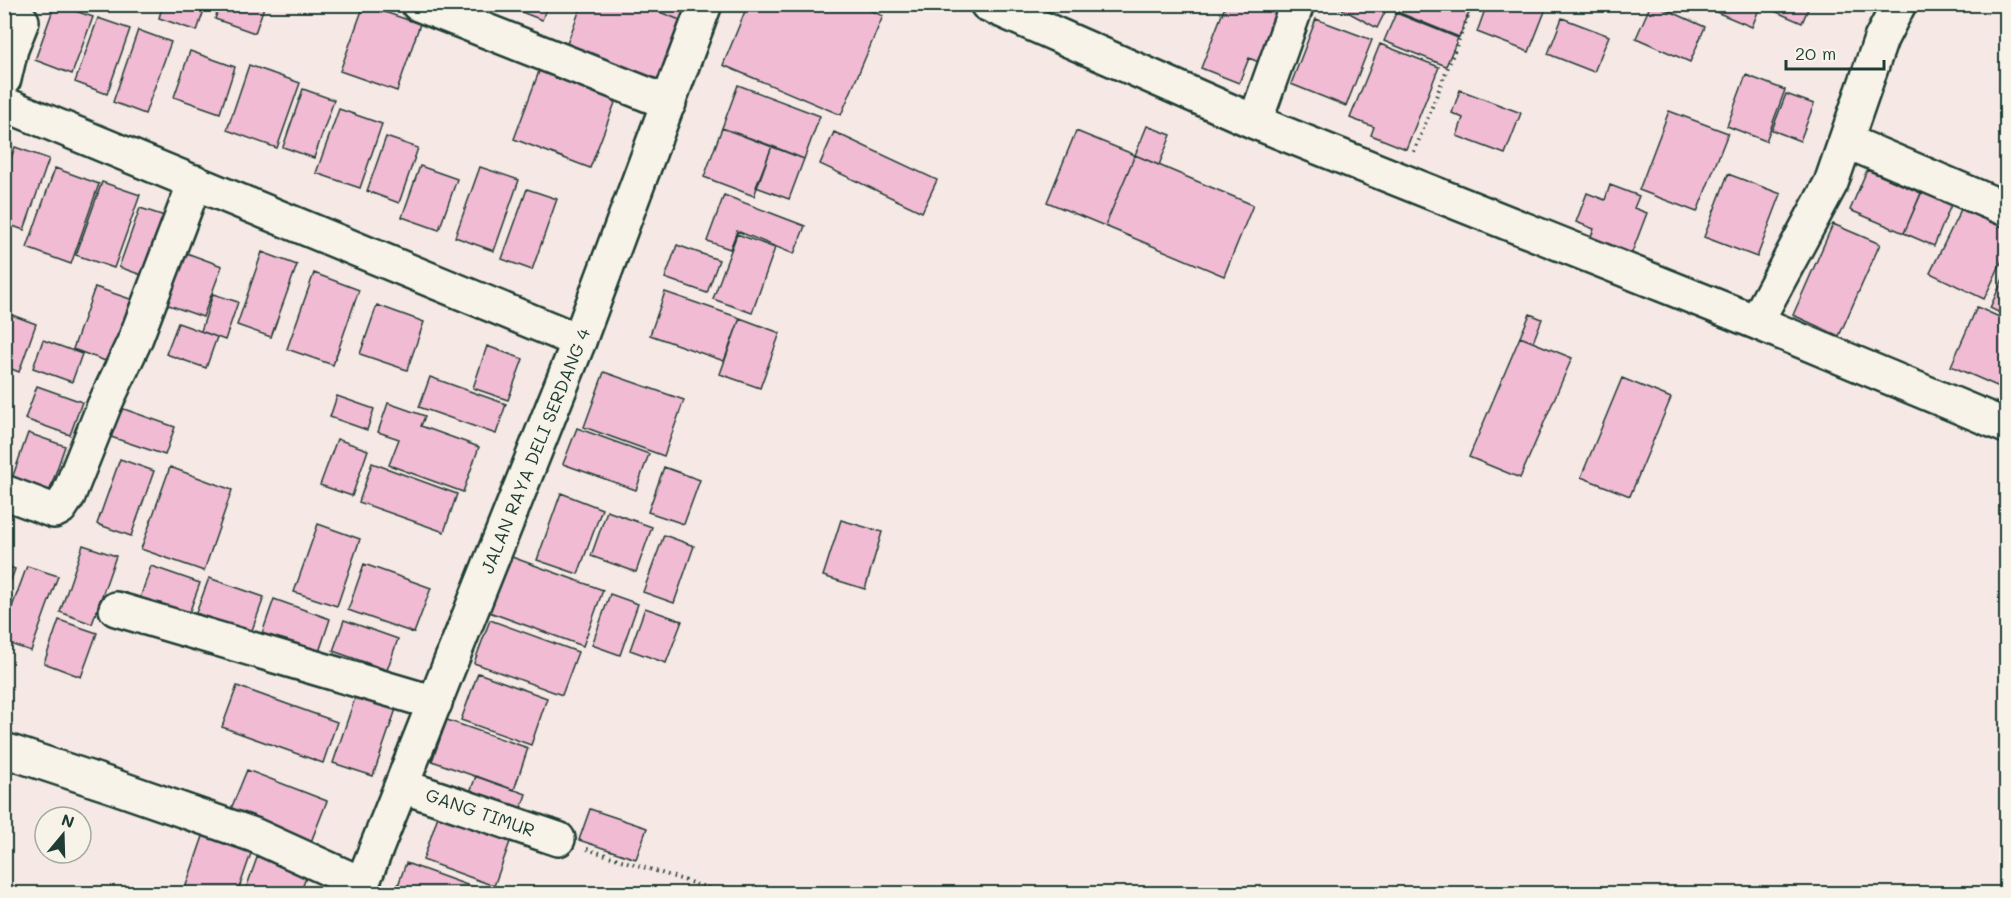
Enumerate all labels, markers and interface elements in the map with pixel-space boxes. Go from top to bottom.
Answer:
scale bar [1786,33,1884,71]
text: 20 m [1795,41,1836,65]
street label: JALAN RAYA DELI SERDANG 4 [475,324,596,577]
street label: GANG TIMUR [423,782,538,842]
north arrow [33,805,93,865]
text: N [59,808,77,832]

